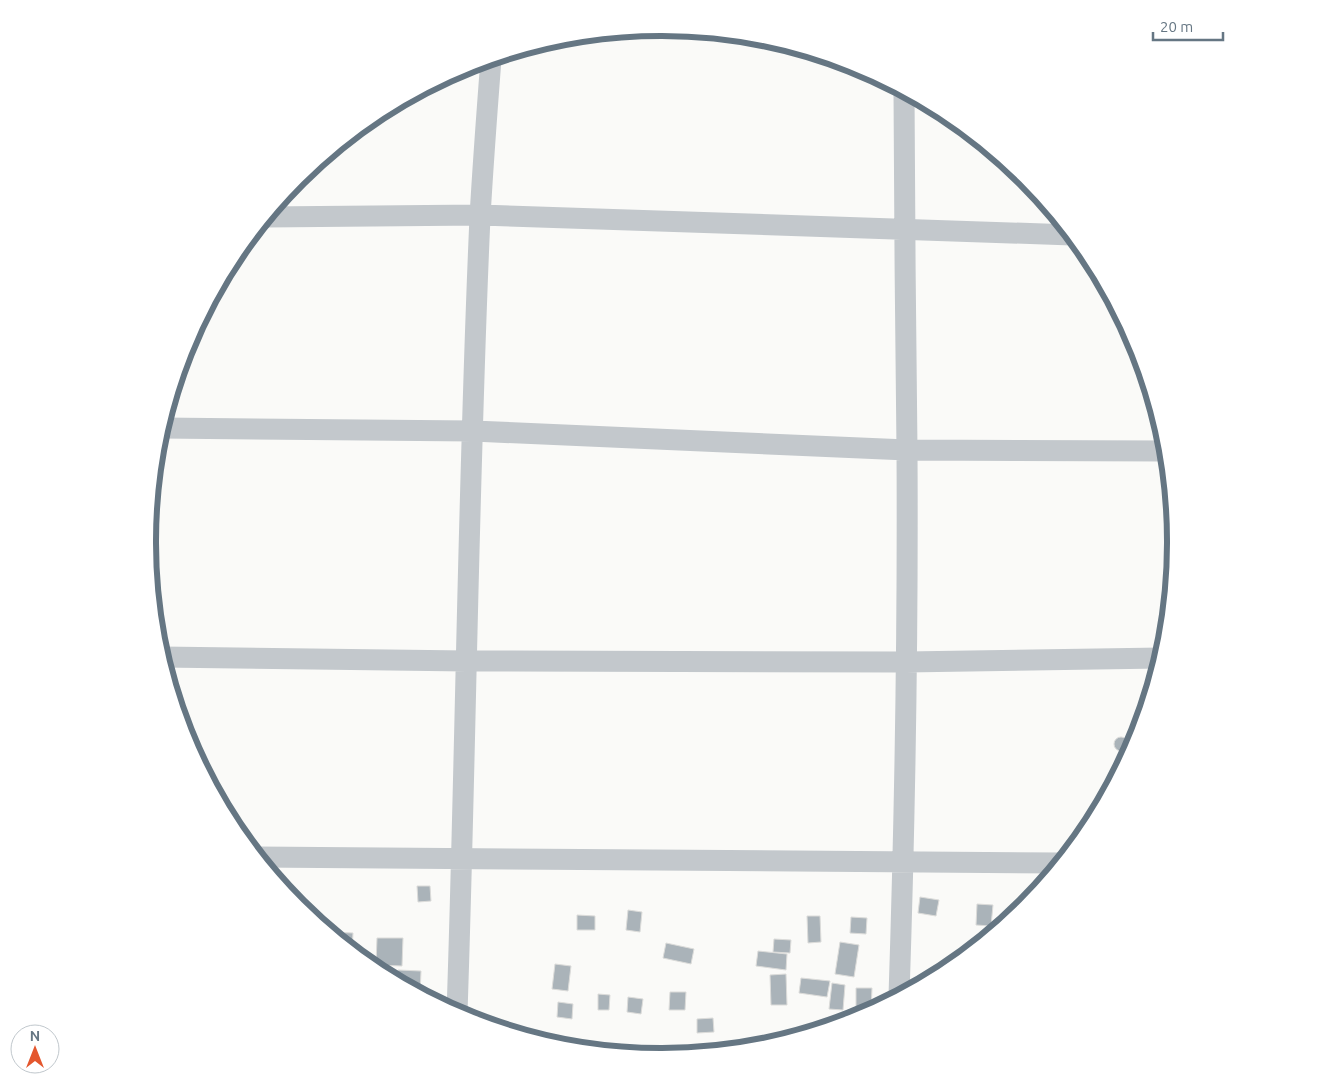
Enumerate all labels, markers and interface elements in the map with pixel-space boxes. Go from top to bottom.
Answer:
scale bar [1153,10,1223,42]
text: 20 m [1160,18,1193,35]
north arrow [10,1024,60,1074]
text: N [30,1028,40,1044]

